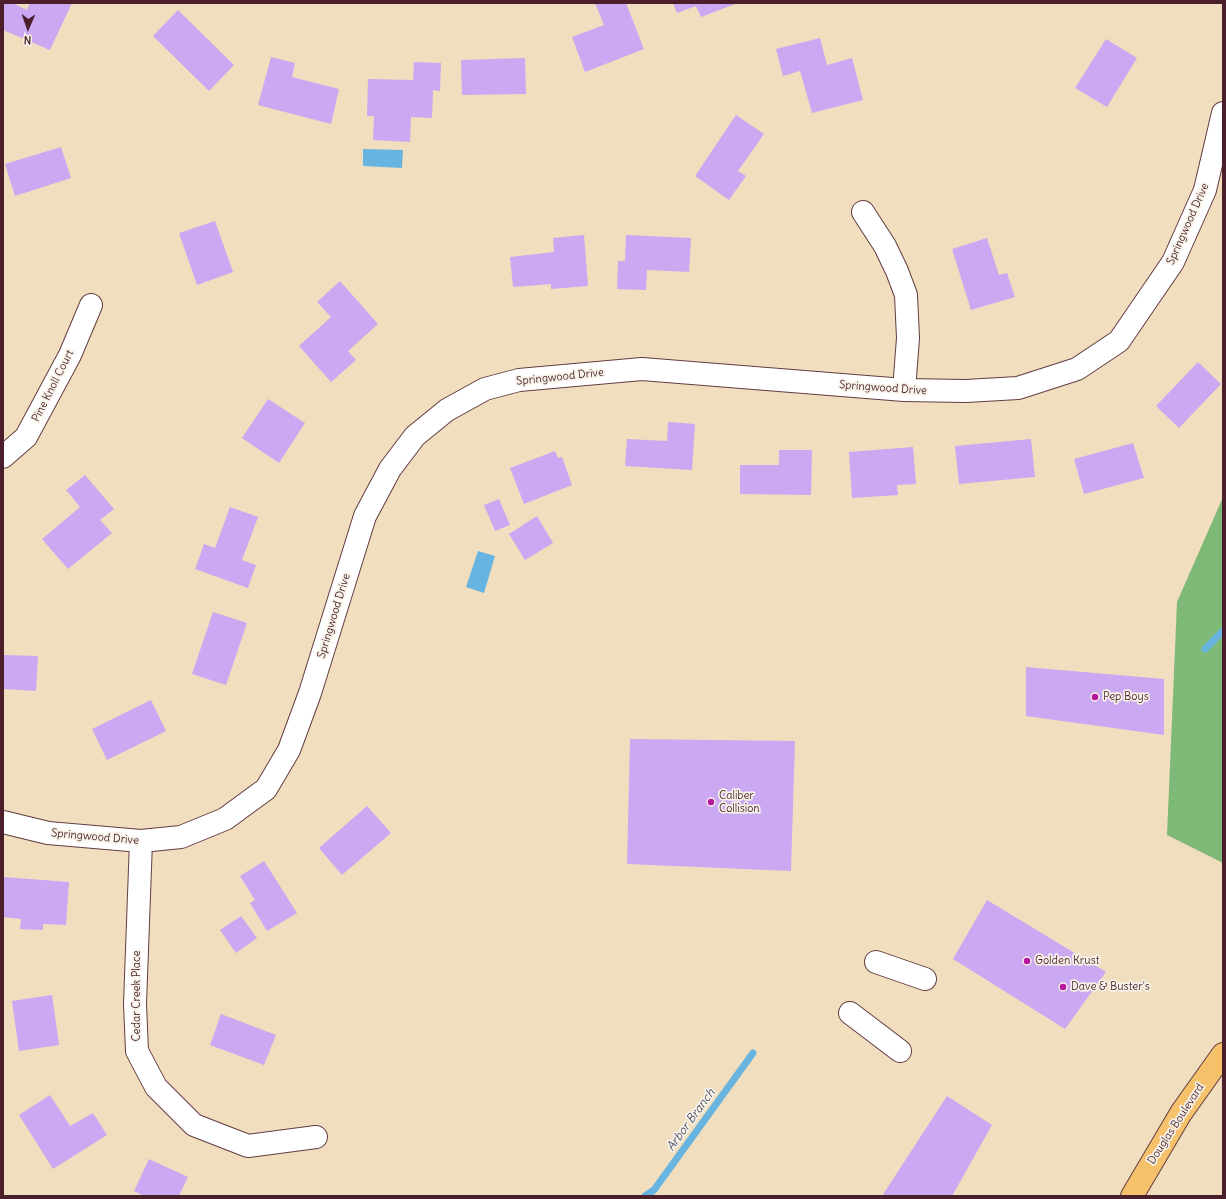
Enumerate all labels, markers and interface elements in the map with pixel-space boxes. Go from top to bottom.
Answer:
north arrow [8,8,48,48]
text: N [24,33,32,47]
street label: Springwood Drive [1164,181,1212,267]
street label: Pine Knoll Court [29,348,77,424]
street label: Springwood Drive [516,366,604,388]
street label: Springwood Drive [839,378,927,398]
street label: Springwood Drive [315,572,353,660]
place label: Pep Boys [1103,690,1149,704]
marker: Pep Boys [1090,692,1100,702]
place label: Caliber Collision [719,789,760,815]
marker: Caliber Collision [706,797,716,807]
street label: Springwood Drive [51,827,139,847]
street label: Cedar Creek Place [130,951,144,1041]
place label: Golden Krust [1035,954,1099,968]
marker: Golden Krust [1022,956,1032,966]
place label: Dave & Buster's [1071,980,1150,994]
marker: Dave & Buster's [1058,982,1068,992]
street label: Douglas Boulevard [1145,1081,1207,1167]
water label: Arbor Branch [664,1086,718,1154]

